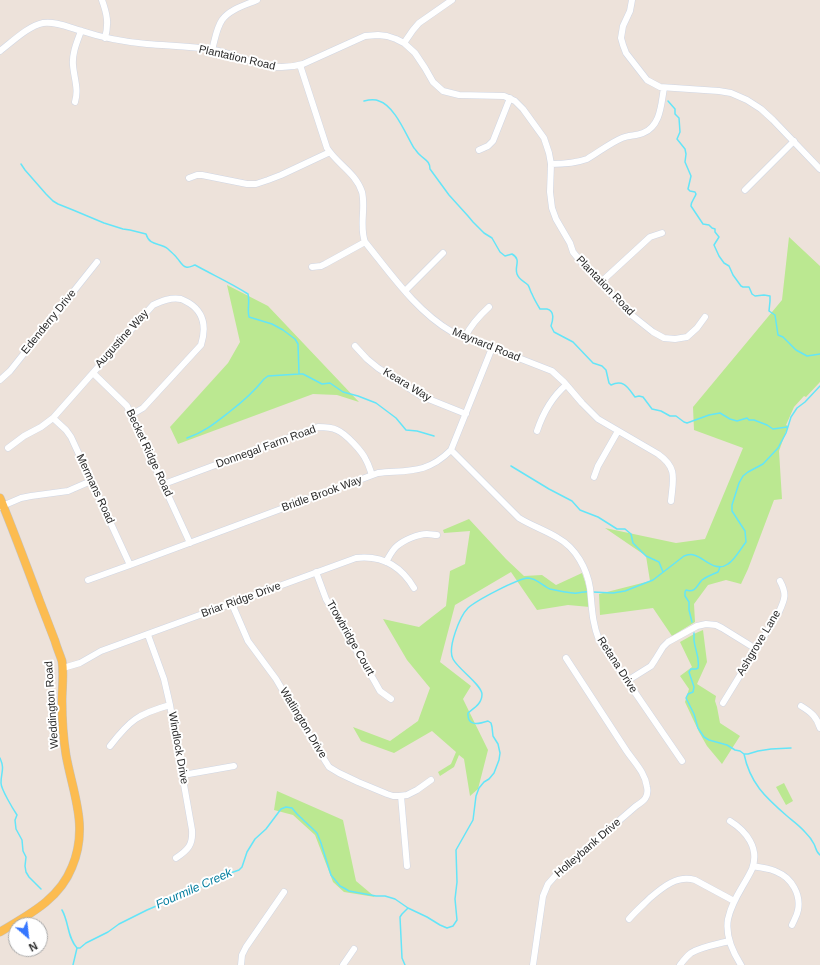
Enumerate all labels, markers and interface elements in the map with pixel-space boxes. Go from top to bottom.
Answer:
street label: Plantation Road [197,43,277,73]
street label: Plantation Road [573,253,637,319]
street label: Edenderry Drive [19,287,79,357]
street label: Augustine Way [92,307,152,371]
street label: Maynard Road [450,325,522,365]
street label: Keara Way [380,365,434,405]
street label: Becket Ridge Road [123,407,175,499]
street label: Donnegal Farm Road [214,423,318,471]
street label: Mermans Road [73,452,117,526]
street label: Bridle Brook Way [280,473,364,515]
street label: Briar Ridge Drive [199,579,283,621]
street label: Trowbridge Court [323,598,377,678]
street label: Ashgrove Lane [734,608,784,678]
street label: Retana Drive [594,634,640,696]
street label: Weddington Road [42,661,62,749]
street label: Watlington Drive [277,685,329,761]
street label: Windlock Drive [165,711,191,785]
street label: Holleybank Drive [552,816,624,880]
water label: Fourmile Creek [154,866,234,912]
north arrow [8,917,48,957]
text: N [27,940,39,954]

